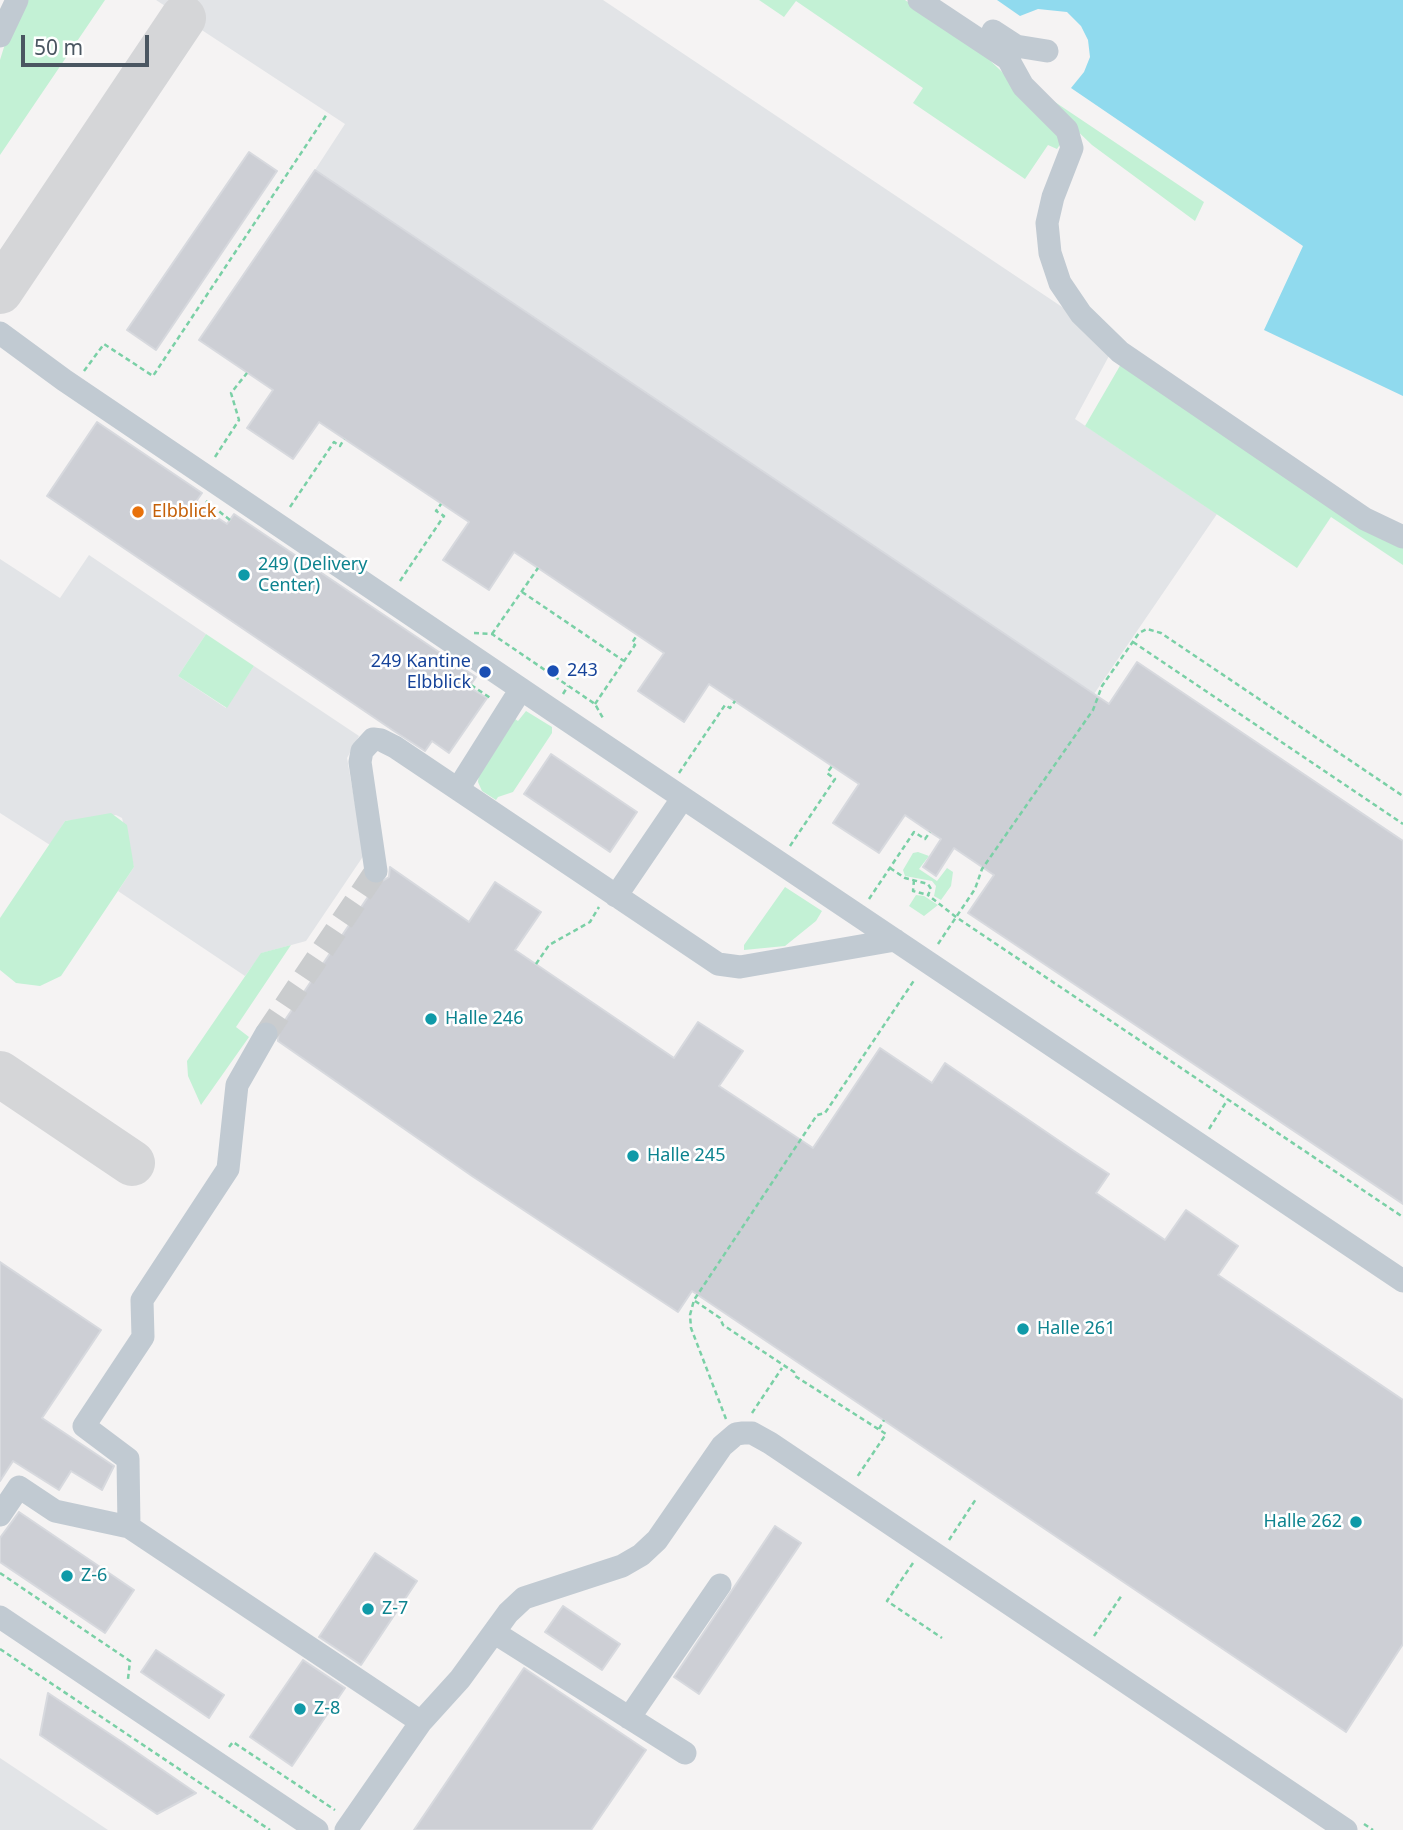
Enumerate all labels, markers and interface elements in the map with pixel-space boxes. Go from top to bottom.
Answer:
scale bar [24,21,152,65]
text: 50 m [34,33,83,61]
place label: Elbblick [152,501,216,523]
marker: Elbblick [130,504,146,520]
place label: 249 (Delivery Center) [258,554,367,596]
marker: 249 (Delivery Center) [236,567,252,583]
place label: 249 Kantine Elbblick [371,651,471,694]
place label: 243 [567,660,598,682]
marker: 243 [545,663,561,679]
marker: 249 Kantine Elbblick [477,664,493,680]
place label: Halle 246 [445,1008,523,1030]
marker: Halle 246 [423,1011,439,1027]
place label: Halle 245 [647,1145,725,1167]
marker: Halle 245 [625,1148,641,1164]
place label: Halle 261 [1037,1318,1115,1340]
marker: Halle 261 [1015,1321,1031,1337]
place label: Halle 262 [1264,1511,1342,1533]
marker: Halle 262 [1348,1514,1364,1530]
place label: Z-6 [81,1565,107,1587]
marker: Z-6 [59,1568,75,1584]
place label: Z-7 [382,1598,408,1620]
marker: Z-7 [360,1601,376,1617]
place label: Z-8 [314,1698,340,1720]
marker: Z-8 [292,1701,308,1717]

